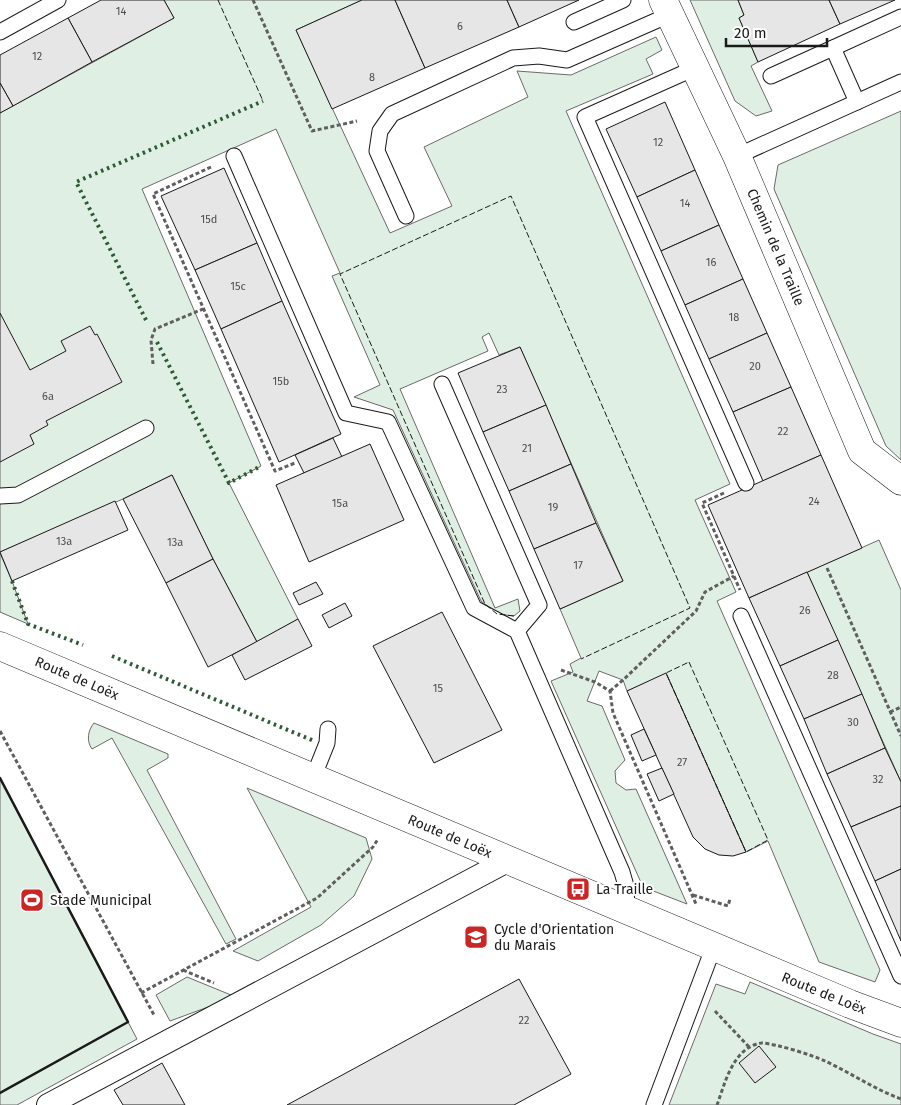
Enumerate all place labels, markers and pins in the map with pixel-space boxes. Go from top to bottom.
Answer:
bus stop icon: La Traille [565,876,591,902]
place label: La Traille [596,881,653,898]
sports icon: Stade Municipal [19,887,45,913]
place label: Stade Municipal [50,892,152,909]
place label: Cycle d'Orientation du Marais [494,921,614,954]
school or university icon: Cycle d'Orientation du Marais [463,924,489,950]

